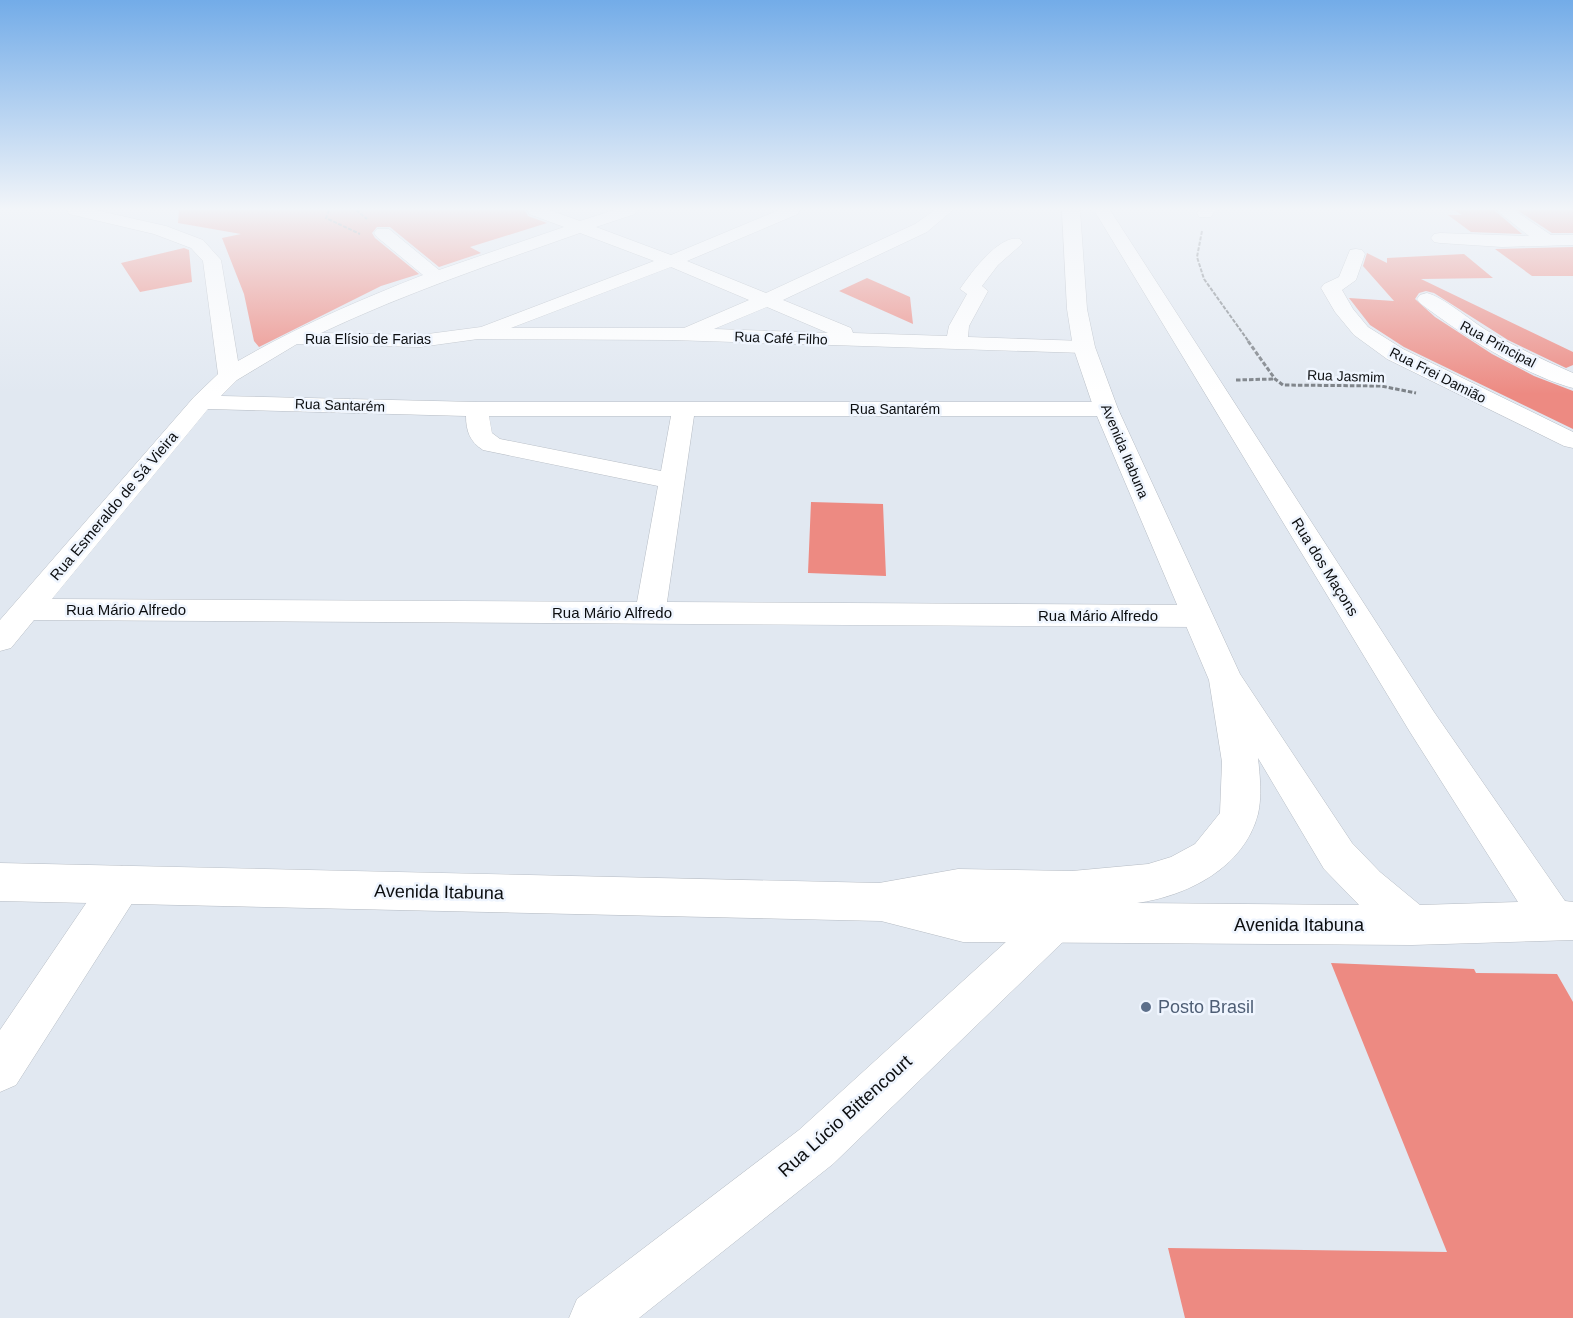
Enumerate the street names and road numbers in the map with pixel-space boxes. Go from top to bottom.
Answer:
street label: Rua Principal [1457,317,1539,371]
street label: Rua Café Filho [734,328,828,348]
street label: Rua Elísio de Farias [305,331,431,347]
street label: Rua Frei Damião [1387,344,1489,406]
street label: Rua Jasmim [1307,367,1385,385]
street label: Rua Santarém [295,395,385,415]
street label: Rua Santarém [850,401,940,417]
street label: Avenida Itabuna [1098,401,1152,501]
street label: Rua Esmeraldo de Sá Vieira [46,427,181,584]
street label: Rua dos Maçons [1288,515,1362,619]
street label: Rua Mário Alfredo [66,601,186,618]
street label: Rua Mário Alfredo [552,604,672,621]
street label: Rua Mário Alfredo [1038,607,1158,624]
street label: Avenida Itabuna [374,881,505,903]
street label: Avenida Itabuna [1234,915,1365,935]
street label: Rua Lúcio Bittencourt [774,1051,916,1181]

